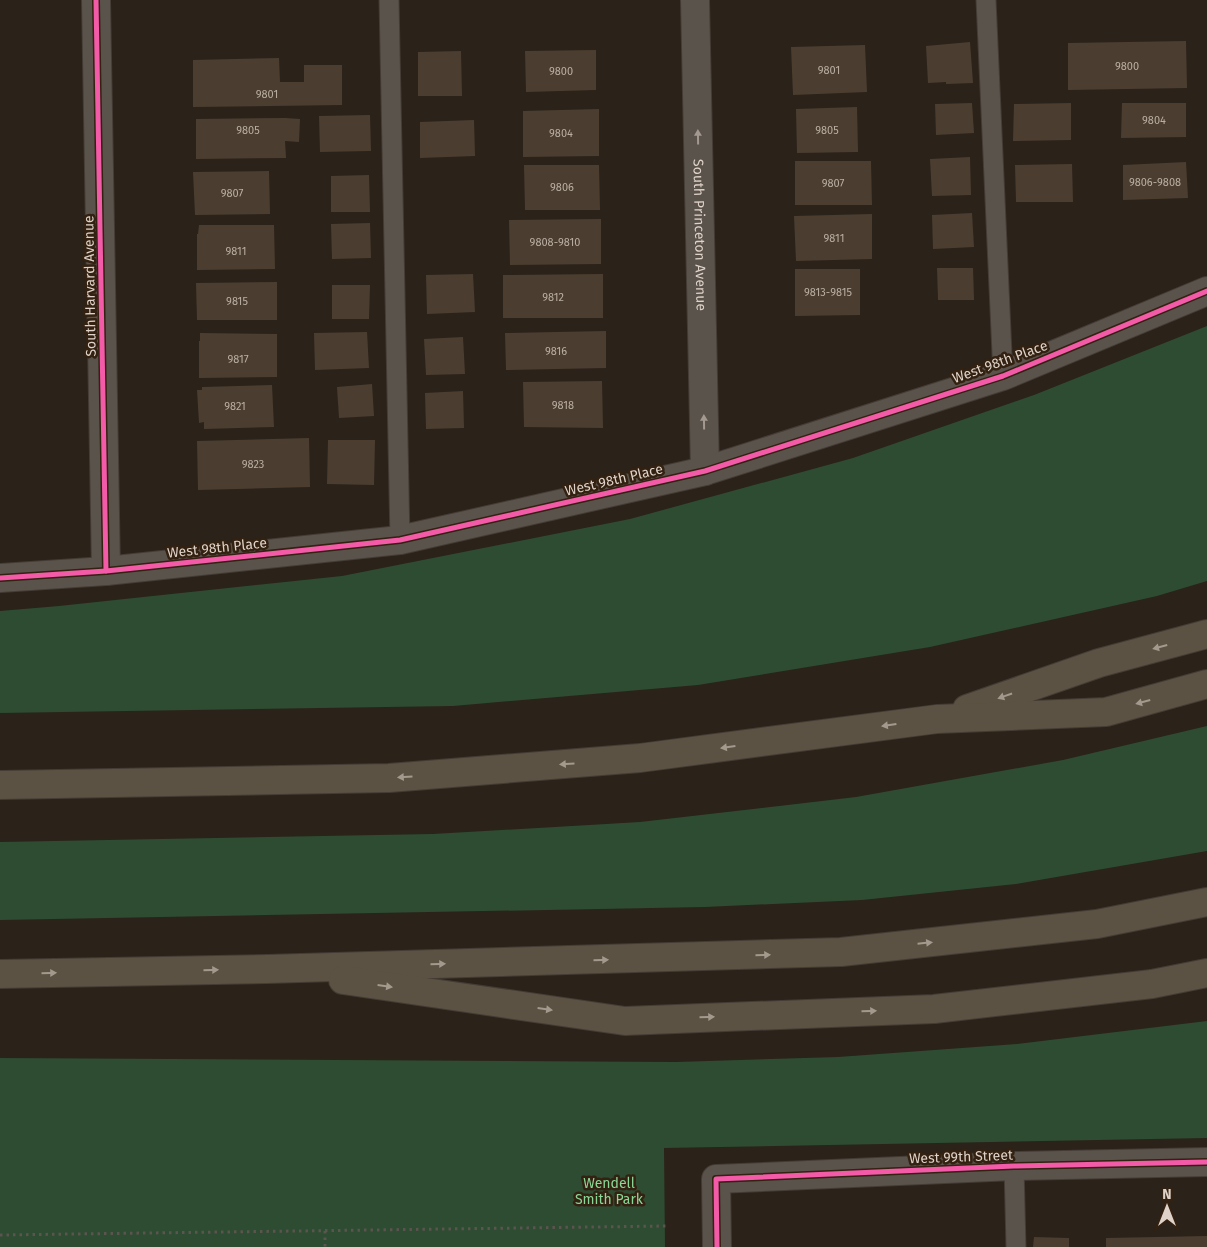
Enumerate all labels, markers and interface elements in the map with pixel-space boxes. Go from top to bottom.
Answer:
house number: 9800 [1115,60,1139,73]
house number: 9801 [818,64,840,77]
house number: 9800 [549,65,573,78]
house number: 9801 [256,88,278,101]
house number: 9804 [1142,114,1166,127]
house number: 9805 [236,124,260,137]
house number: 9805 [815,124,839,137]
house number: 9804 [549,127,573,140]
one-way arrow [694,129,702,145]
street label: South Princeton Avenue [690,159,710,311]
house number: 9806-9808 [1129,176,1181,189]
house number: 9807 [822,177,844,190]
house number: 9806 [550,181,574,194]
house number: 9807 [221,187,243,200]
street label: South Harvard Avenue [80,215,100,357]
house number: 9811 [824,232,844,245]
house number: 9808-9810 [530,236,580,249]
house number: 9811 [226,245,246,258]
house number: 9813-9815 [804,286,852,299]
house number: 9812 [542,291,564,304]
house number: 9815 [226,295,248,308]
street label: West 98th Place [950,337,1050,387]
house number: 9816 [545,345,567,358]
house number: 9817 [227,353,249,366]
house number: 9818 [552,399,574,412]
house number: 9821 [224,400,246,413]
one-way arrow [700,414,708,430]
house number: 9823 [242,458,264,471]
street label: West 98th Place [563,460,665,500]
street label: West 98th Place [166,534,268,562]
one-way arrow [1152,643,1167,651]
one-way arrow [997,692,1012,700]
one-way arrow [1135,698,1150,706]
one-way arrow [881,721,897,729]
one-way arrow [720,743,736,751]
one-way arrow [558,760,574,768]
one-way arrow [396,773,412,781]
one-way arrow [917,939,933,947]
one-way arrow [755,950,771,958]
one-way arrow [593,956,609,964]
one-way arrow [431,960,447,968]
one-way arrow [203,965,219,973]
one-way arrow [41,969,57,977]
one-way arrow [377,982,393,990]
one-way arrow [538,1005,554,1013]
one-way arrow [862,1007,878,1015]
one-way arrow [699,1013,715,1021]
street label: West 99th Street [909,1147,1014,1167]
park label: Wendell Smith Park [575,1175,644,1208]
north arrow [1142,1182,1192,1232]
text: N [1162,1186,1172,1203]

